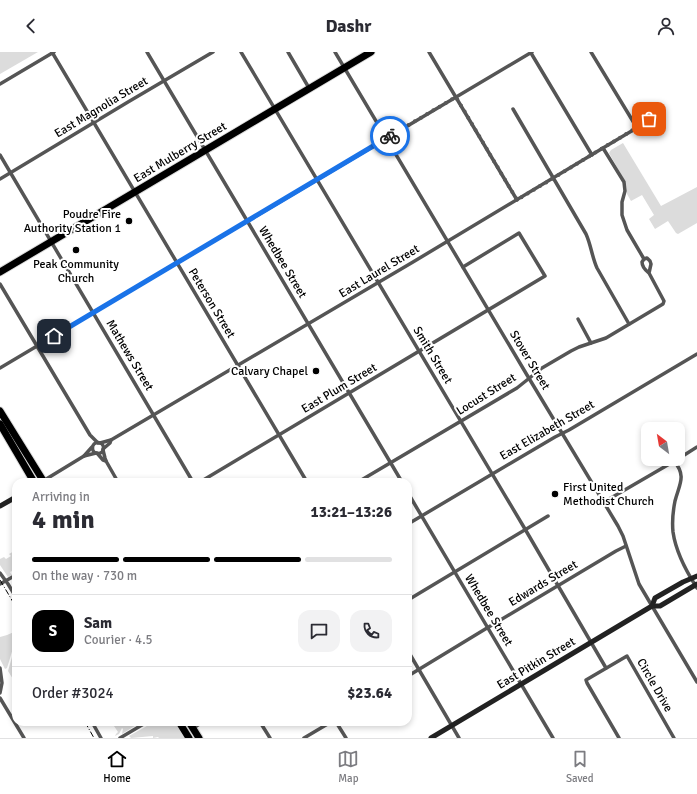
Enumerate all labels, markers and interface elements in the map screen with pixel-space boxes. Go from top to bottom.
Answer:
icon: back [20,15,42,37]
text: Dashr [326,15,371,37]
icon: person [655,15,677,37]
street label: East Magnolia Street [52,74,151,141]
pin [632,102,666,136]
icon: bag [638,108,660,130]
courier [370,116,410,156]
street label: East Mulberry Street [131,119,229,186]
icon: bike [379,125,401,147]
place label: Poudre Fire Authority Station 1 [24,207,121,236]
marker: Poudre Fire Authority Station 1 [124,216,134,226]
street label: Whedbee Street [255,224,310,301]
street label: East Laurel Street [336,241,422,301]
marker: Peak Community Church [71,245,81,255]
place label: Peak Community Church [33,257,119,286]
street label: Peterson Street [185,266,238,341]
street label: Mathews Street [103,317,157,393]
pin [37,319,71,353]
street label: Smith Street [410,324,455,387]
icon: home [43,325,65,347]
street label: Stover Street [506,328,553,393]
street label: East Plum Street [299,360,380,417]
place label: Calvary Chapel [231,364,308,379]
marker: Calvary Chapel [311,366,321,376]
street label: Locust Street [454,370,519,419]
street label: East Elizabeth Street [497,397,597,464]
north arrow [641,422,685,466]
map controls [641,422,685,466]
place label: First United Methodist Church [563,480,654,509]
text: Arriving in [32,489,90,505]
marker: First United Methodist Church [550,489,560,499]
text: 13:21–13:26 [311,503,392,521]
text: 4 min [32,504,95,536]
street label: Edwards Street [506,557,580,610]
text: On the way · 730 m [32,568,137,584]
street label: Whedbee Street [461,572,516,649]
button: chat [298,610,340,652]
button: phone [350,610,392,652]
text: Sam [84,614,112,632]
text: S [49,622,57,640]
text: Courier · 4.5 [84,632,153,648]
street label: East Pitkin Street [494,634,578,693]
street label: Circle Drive [633,656,676,715]
text: Order #3024 [32,684,114,702]
text: $23.64 [347,684,392,702]
tab: Home [103,748,131,785]
tab: Map [337,748,359,785]
tab: Saved [566,748,594,785]

